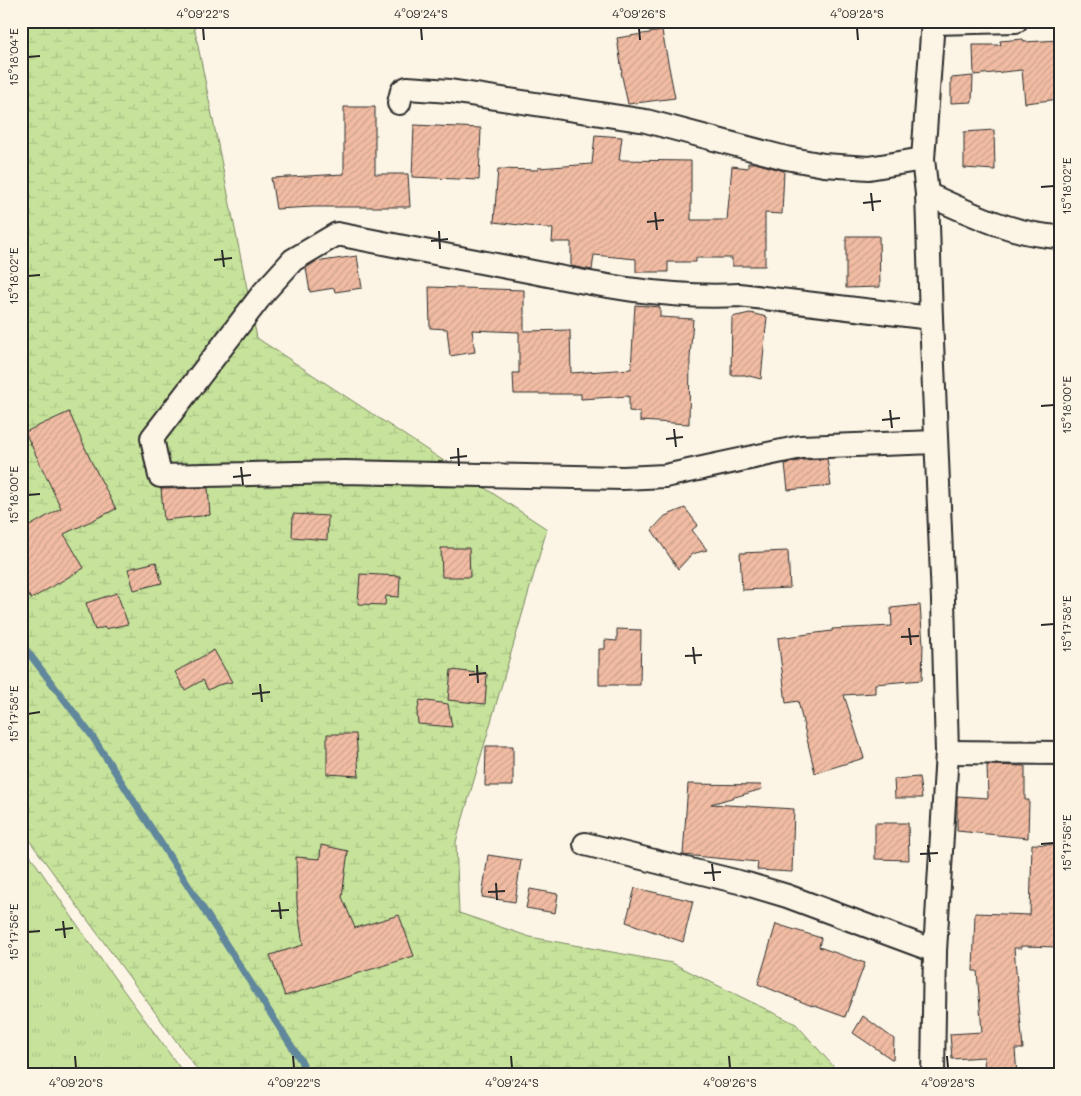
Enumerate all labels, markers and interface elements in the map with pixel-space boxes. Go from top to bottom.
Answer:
text: 4°09'22"S [176,5,230,21]
text: 4°09'24"S [394,5,448,21]
text: 4°09'26"S [612,5,666,21]
text: 4°09'28"S [830,5,884,21]
text: 15°18'04"E [5,28,21,86]
text: 15°18'02"E [1058,157,1074,215]
text: 15°18'02"E [5,247,21,305]
text: 15°18'00"E [1058,376,1074,434]
text: 15°18'00"E [5,466,21,524]
text: 15°17'58"E [1058,595,1074,653]
text: 15°17'58"E [5,685,21,743]
text: 15°17'56"E [1058,814,1074,872]
text: 15°17'56"E [5,903,21,961]
text: 4°09'20"S [49,1074,103,1090]
text: 4°09'22"S [267,1074,321,1090]
text: 4°09'24"S [485,1074,539,1090]
text: 4°09'26"S [703,1074,757,1090]
text: 4°09'28"S [921,1074,975,1090]

